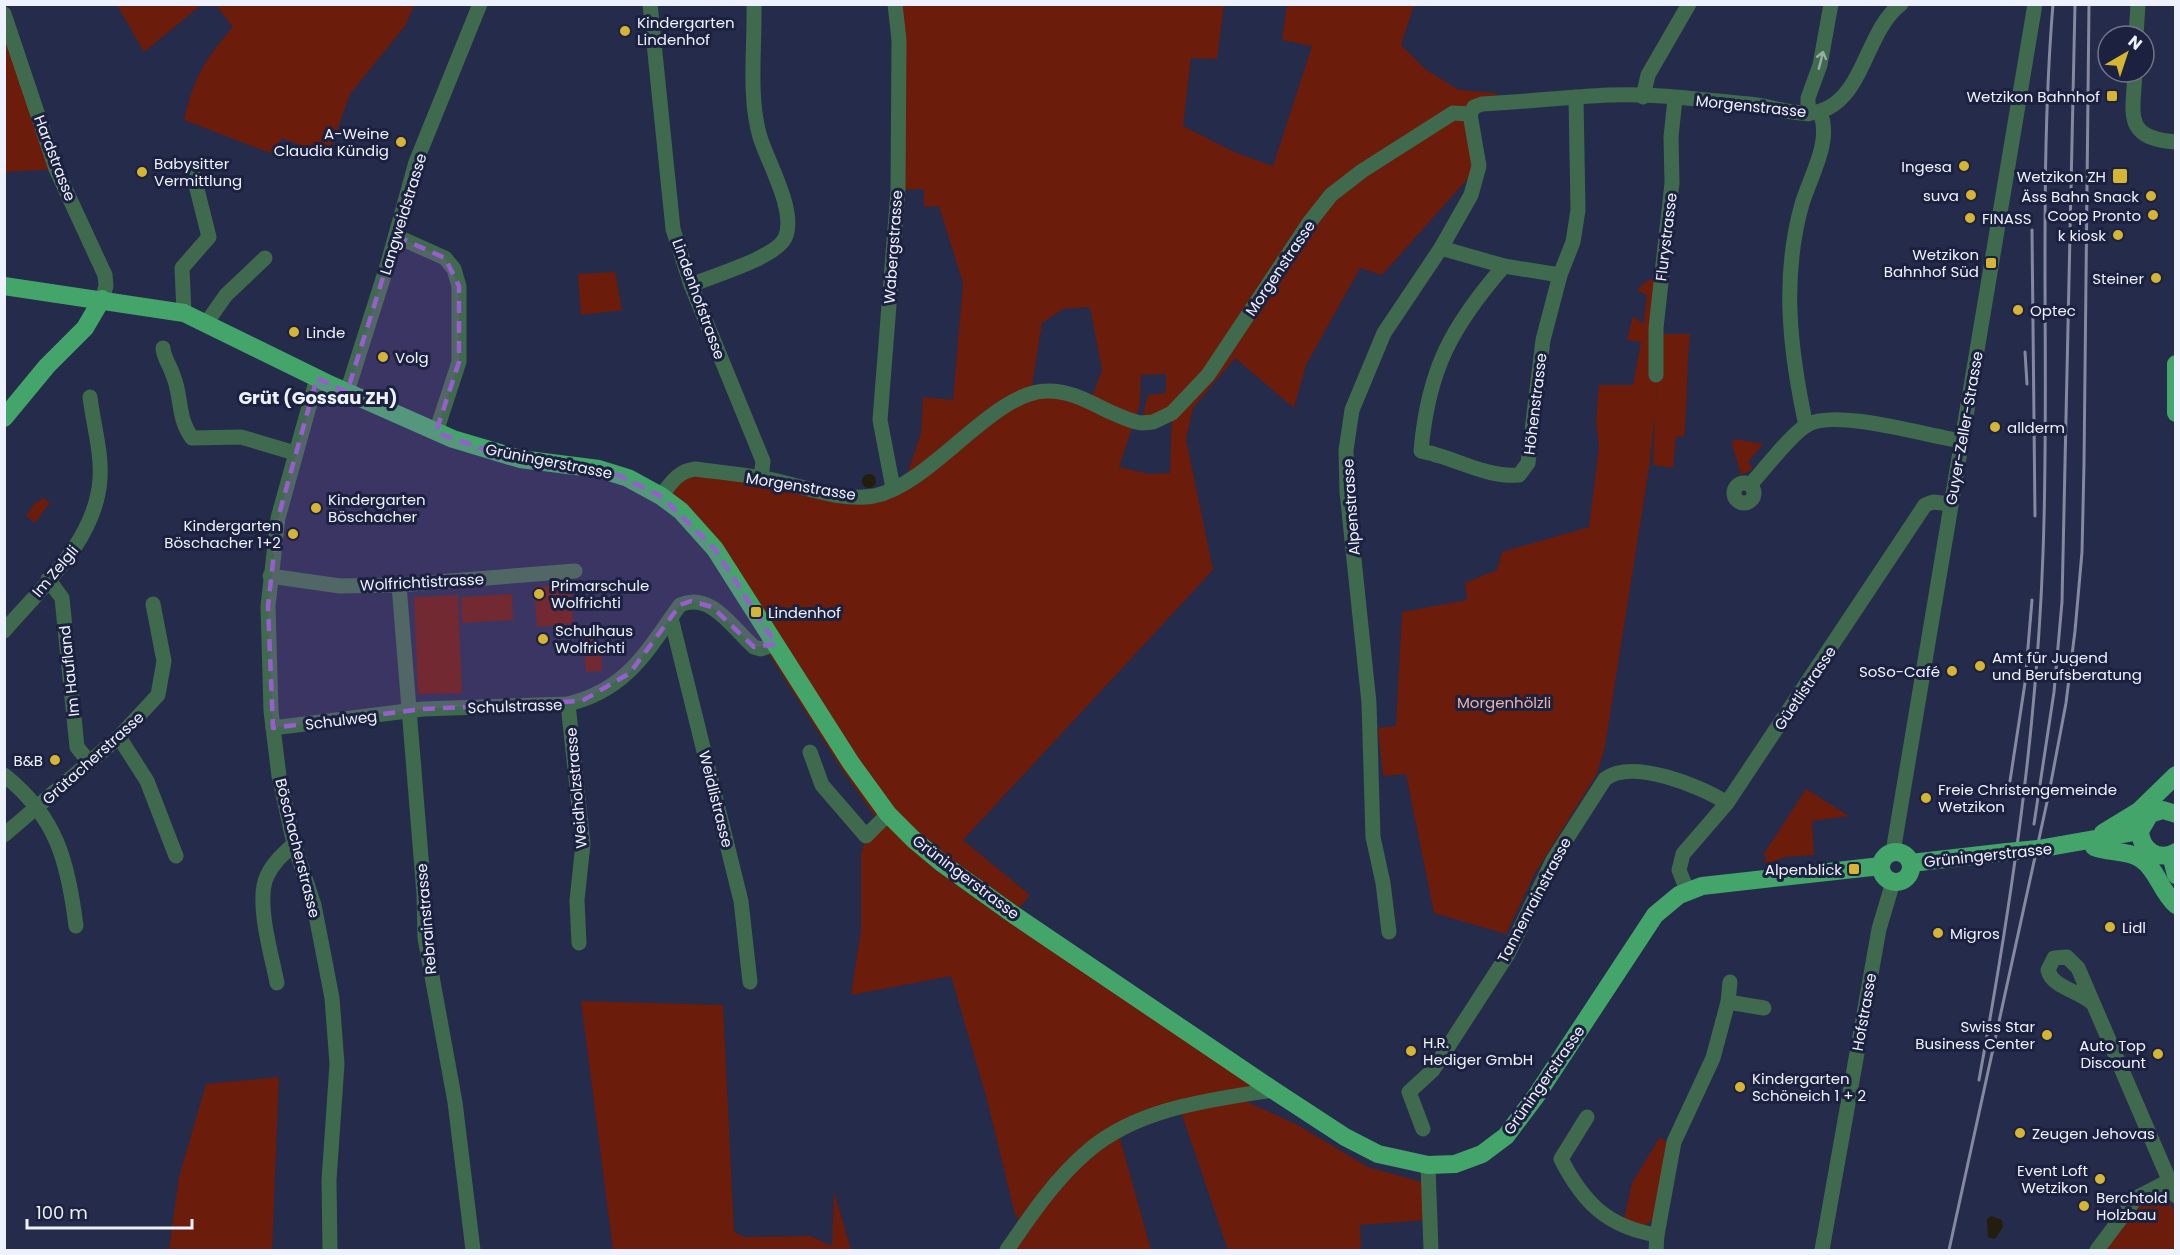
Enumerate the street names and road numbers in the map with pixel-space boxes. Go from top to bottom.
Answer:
street label: Morgenstrasse [1695,90,1807,122]
street label: Hardstrasse [29,112,81,204]
street label: Langweidstrasse [375,151,431,277]
street label: Wabergstrasse [879,189,907,305]
street label: Flurystrasse [1650,192,1682,282]
street label: Morgenstrasse [1240,216,1320,320]
street label: Lindenhofstrasse [667,236,731,362]
street label: Guyer-Zeller-Strasse [1940,349,1988,507]
street label: Höhenstrasse [1518,352,1552,456]
street label: Grüningerstrasse [484,438,614,484]
street label: Alpenstrasse [1337,458,1365,556]
street label: Morgenstrasse [744,467,858,505]
street label: Im Zelgli [27,541,83,601]
street label: Wolfrichtistrasse [360,568,484,596]
street label: Im Haufland [54,624,84,718]
street label: Güetlistrasse [1769,642,1841,734]
street label: Schulstrasse [467,694,563,718]
street label: Schulweg [304,705,378,735]
street label: Grütacherstrasse [38,707,148,809]
street label: Weidholzstrasse [560,727,592,849]
street label: Weidlistrasse [694,748,738,850]
street label: Böschacherstrasse [271,776,325,920]
street label: Grüningerstrasse [908,830,1024,924]
street label: Tannenrainstrasse [1492,834,1576,966]
street label: Grüningerstrasse [1923,838,2053,872]
street label: Rebrainstrasse [411,863,441,975]
street label: Hofstrasse [1847,971,1881,1053]
street label: Grüningerstrasse [1498,1021,1590,1139]

